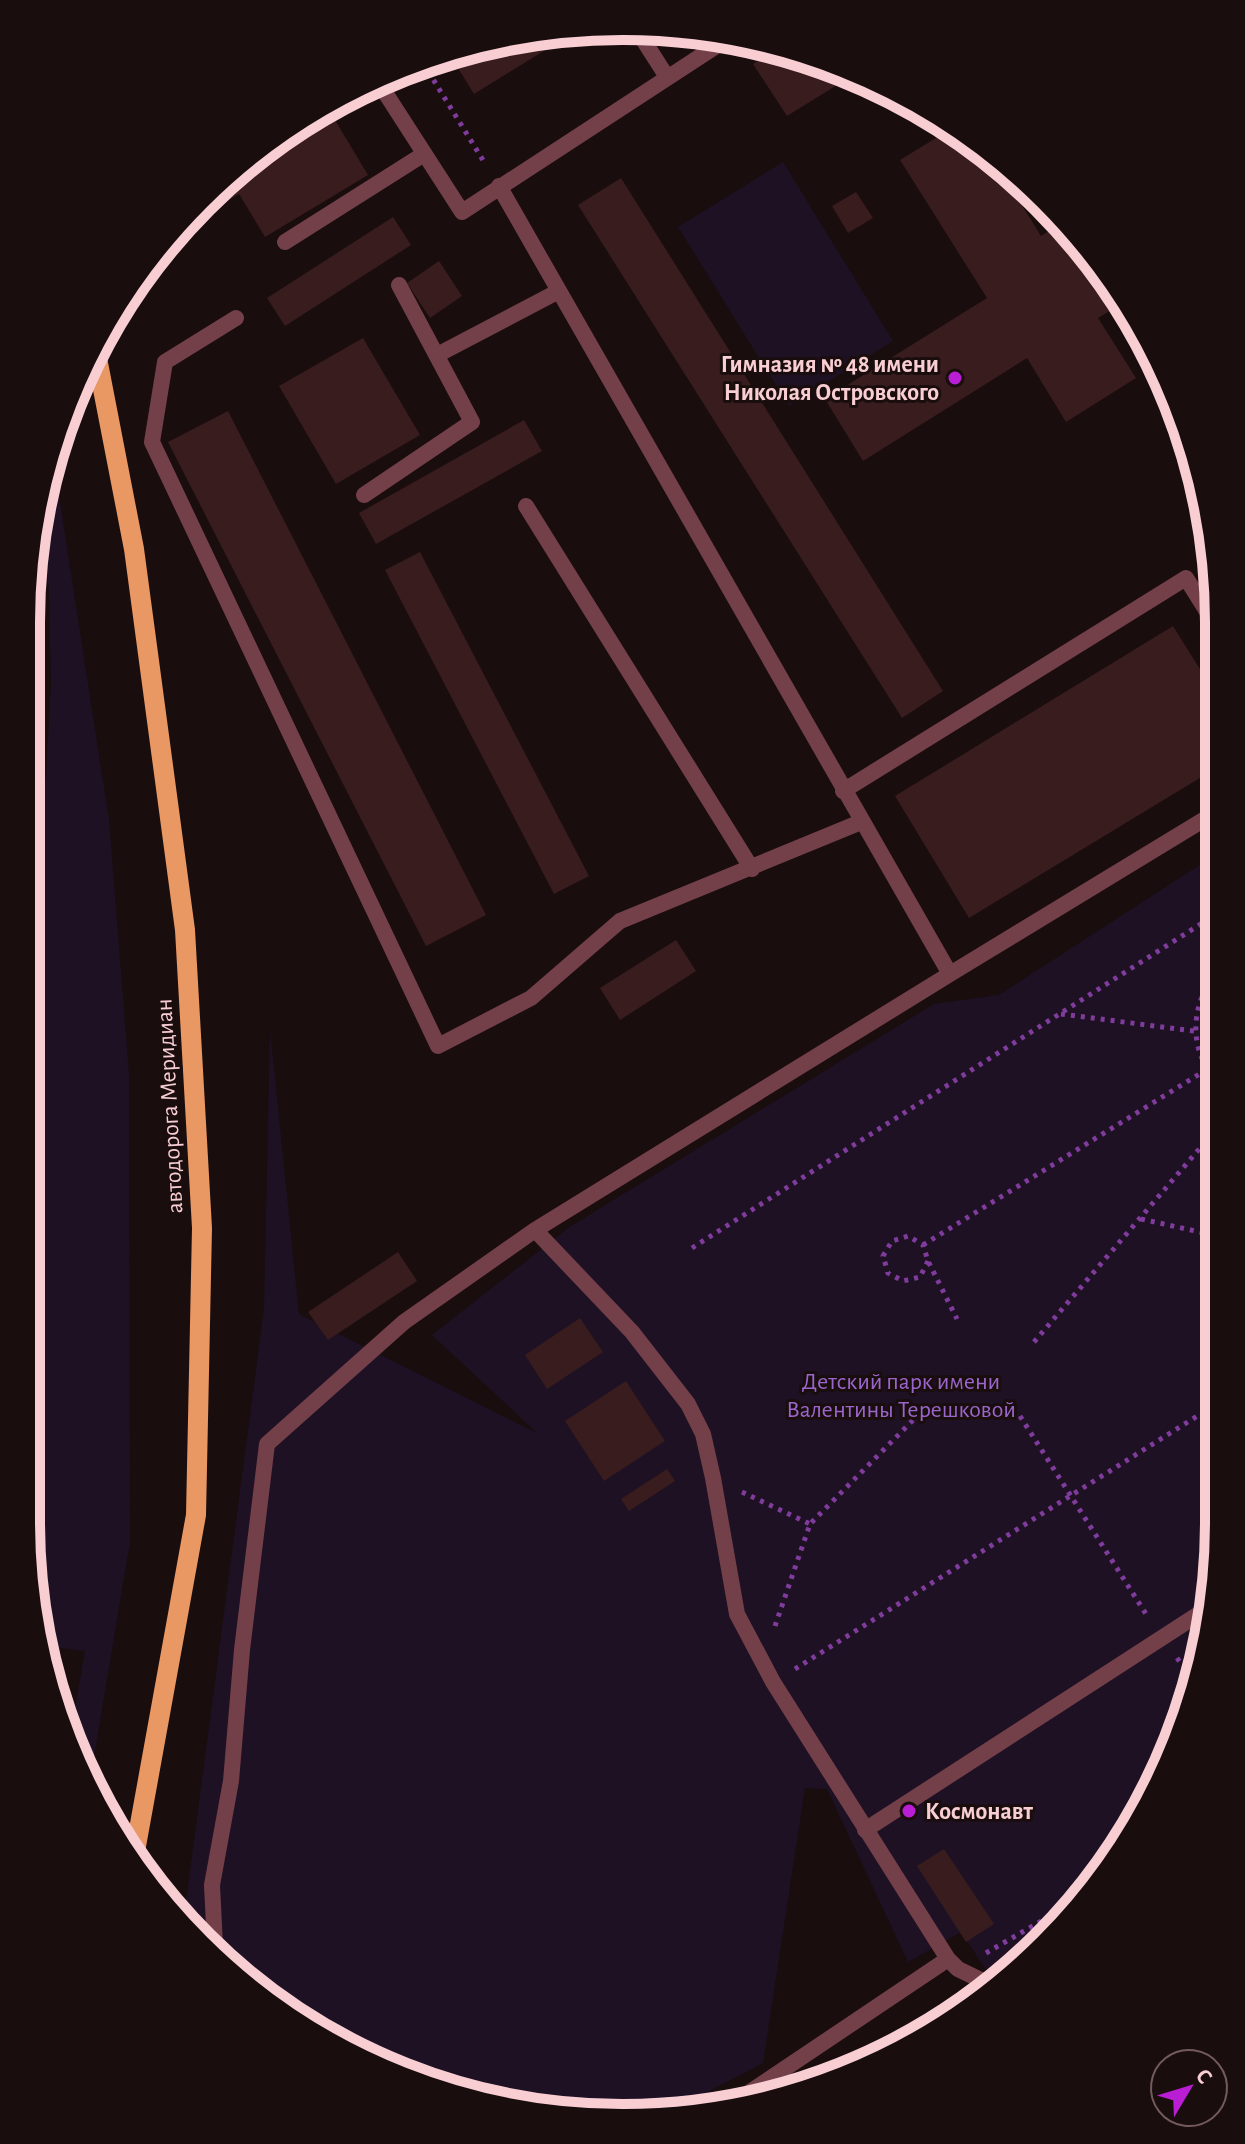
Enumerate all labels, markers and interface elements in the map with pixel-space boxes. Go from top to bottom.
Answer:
place label: Гимназия № 48 имени Николая Островского [721,353,939,405]
marker: Гимназия № 48 имени Николая Островского [946,369,964,387]
street label: автодорога Меридиан [152,998,188,1214]
park label: Детский парк имени Валентины Терешковой [786,1370,1016,1422]
place label: Космонавт [925,1800,1033,1824]
marker: Космонавт [900,1802,918,1820]
north arrow [1149,2048,1229,2128]
text: С [1192,2065,1216,2088]

